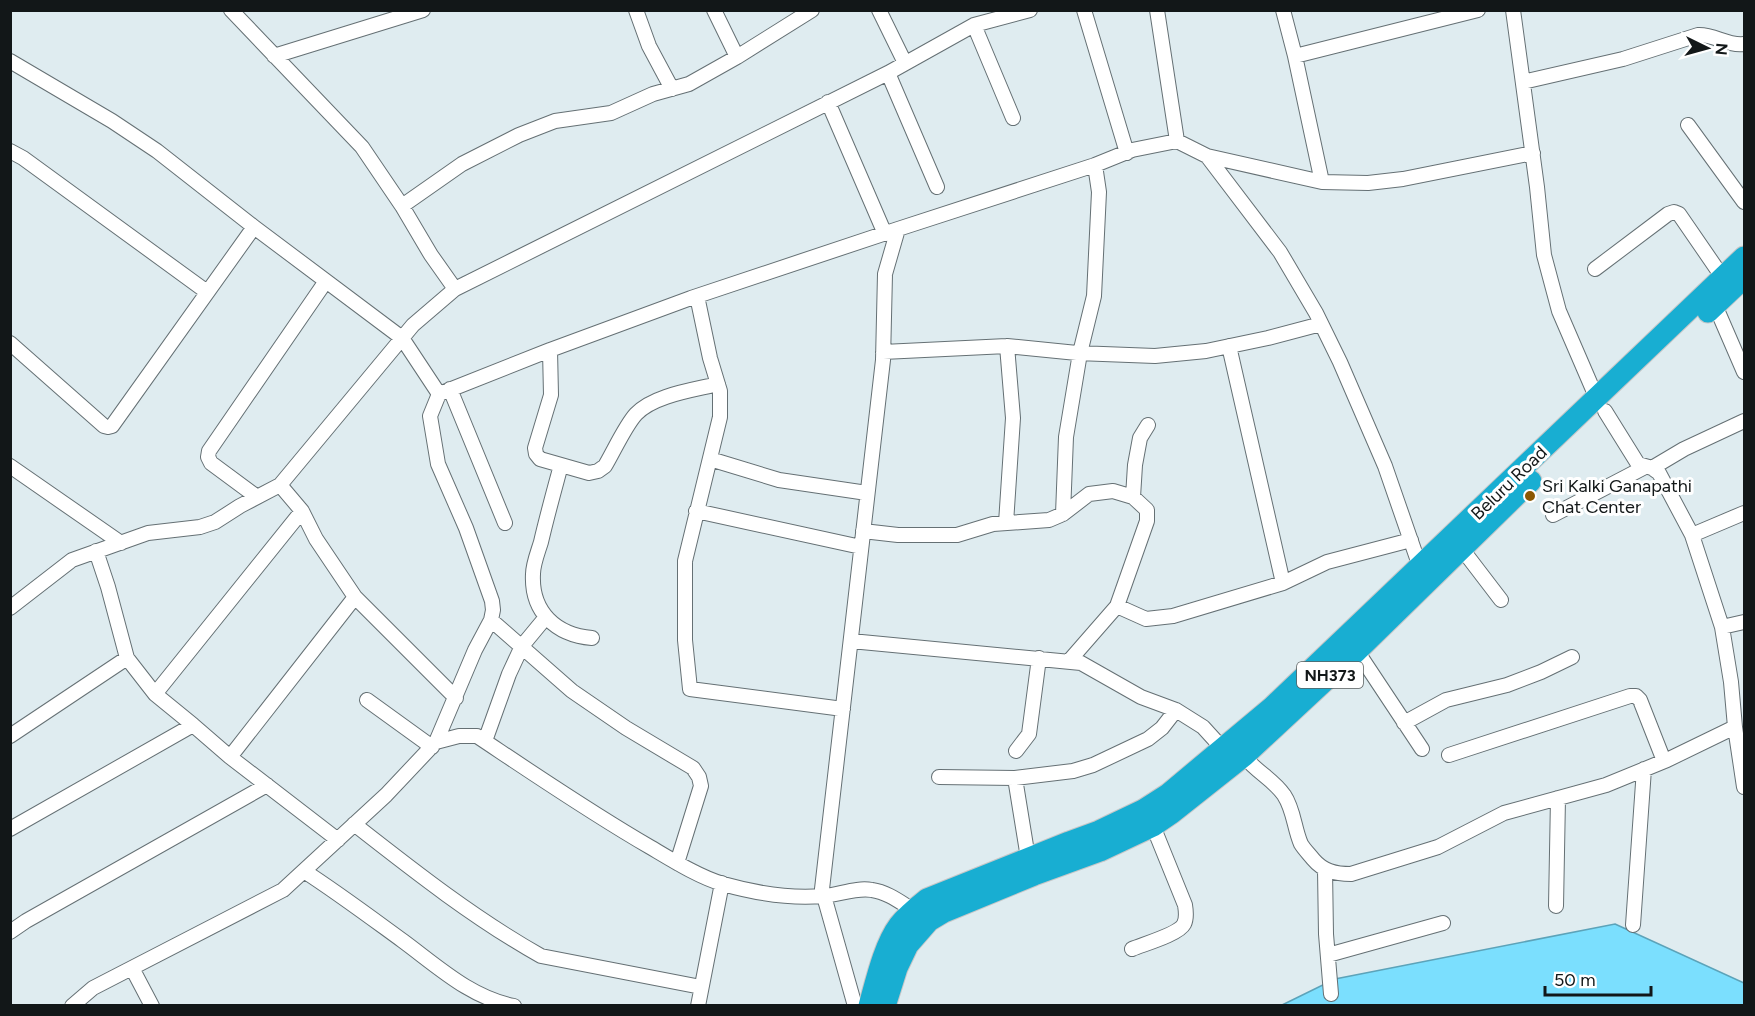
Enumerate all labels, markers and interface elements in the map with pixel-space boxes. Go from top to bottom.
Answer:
north arrow [1677,18,1737,78]
text: N [1711,42,1731,56]
street label: Beluru Road [1467,441,1551,525]
place label: Sri Kalki Ganapathi Chat Center [1542,475,1692,518]
marker: Sri Kalki Ganapathi Chat Center [1523,489,1537,503]
road number: NH373 [1297,662,1363,688]
scale bar [1545,959,1652,997]
text: 50 m [1554,969,1596,991]

